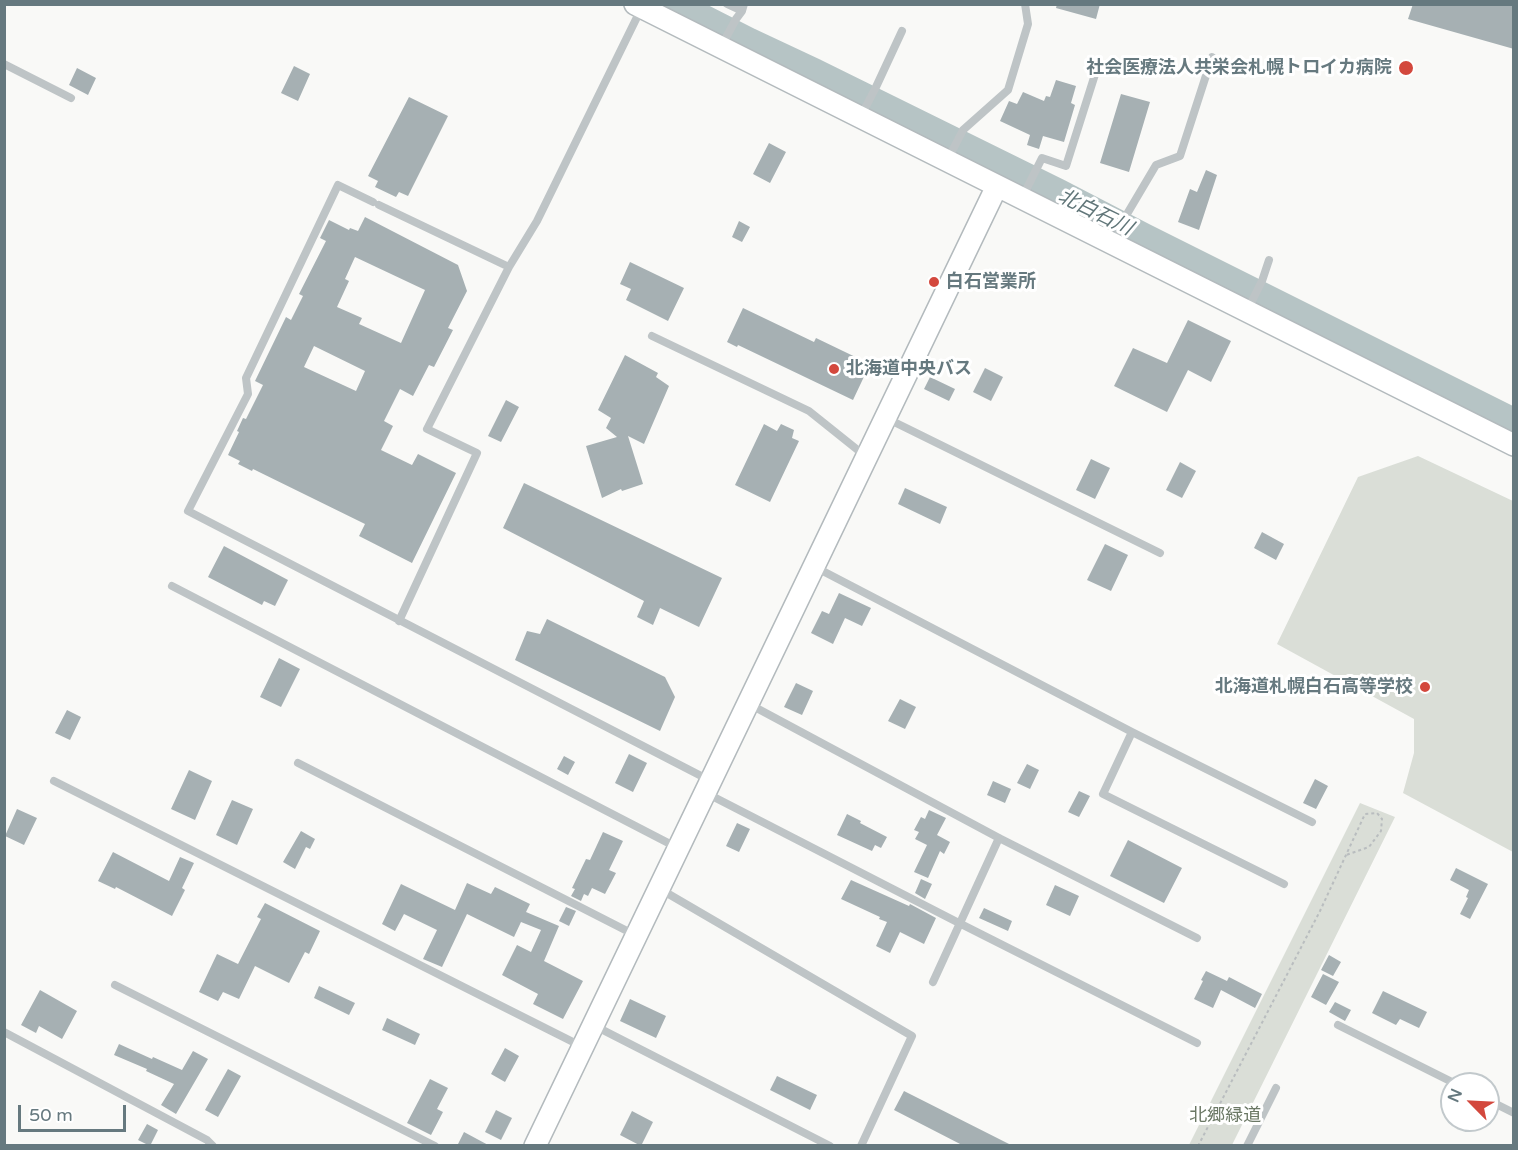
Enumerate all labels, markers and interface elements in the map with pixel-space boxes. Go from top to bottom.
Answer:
place label: 社会医療法人共栄会札幌トロイカ病院 [1086,57,1392,79]
marker: 社会医療法人共栄会札幌トロイカ病院 [1397,59,1415,77]
water label: 北白石川 [1054,185,1136,241]
place label: 白石営業所 [946,271,1036,293]
marker: 白石営業所 [927,275,941,289]
place label: 北海道中央バス [846,358,972,380]
marker: 北海道中央バス [827,362,841,376]
place label: 北海道札幌白石高等学校 [1215,676,1413,698]
marker: 北海道札幌白石高等学校 [1418,680,1432,694]
north arrow [1440,1072,1500,1132]
text: N [1444,1086,1467,1105]
scale bar [21,1093,129,1131]
text: 50 m [29,1104,73,1126]
park label: 北郷緑道 [1189,1105,1261,1127]

